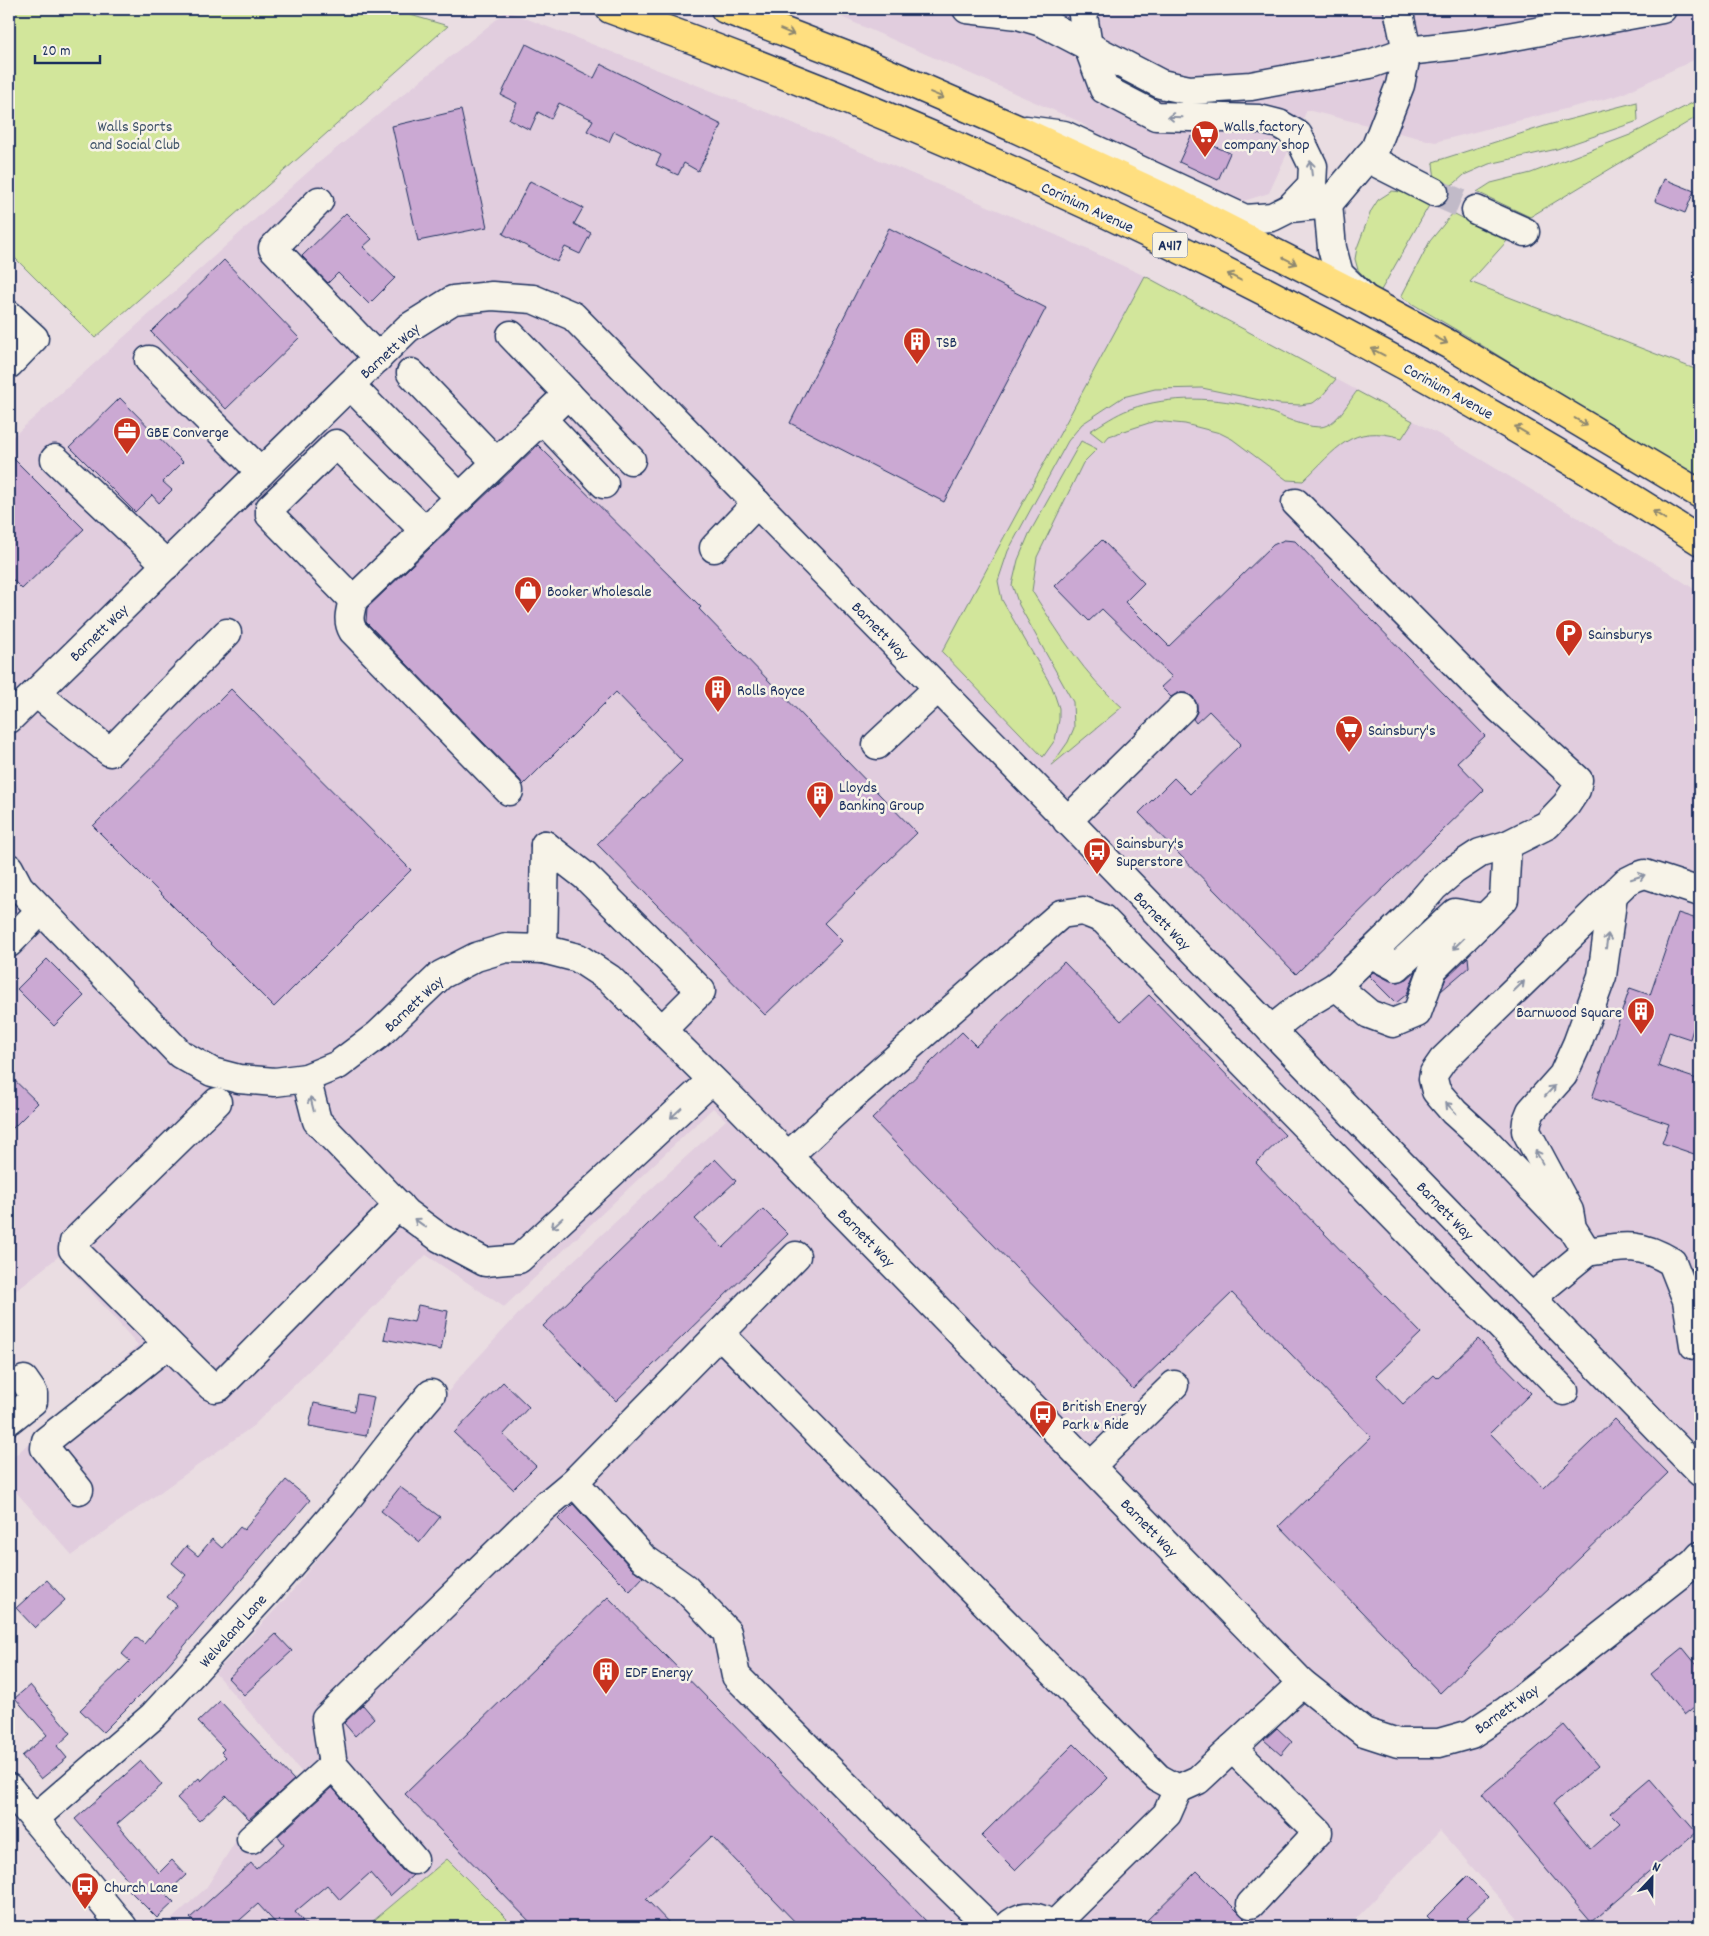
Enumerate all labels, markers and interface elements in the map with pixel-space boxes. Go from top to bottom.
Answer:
one-way arrow [779,28,794,37]
scale bar [35,32,100,64]
text: 20 m [42,41,70,63]
one-way arrow [929,90,944,100]
one-way arrow [1168,112,1184,121]
park label: Walls Sports and Social Club [90,116,180,157]
place label: Walls factory company shop [1224,116,1310,157]
supermarket icon: Walls factory company shop [1190,119,1220,158]
one-way arrow [1306,161,1316,177]
street label: Corinium Avenue [1037,177,1137,240]
road number: A417 [1152,232,1188,258]
one-way arrow [1282,257,1297,266]
one-way arrow [1227,272,1242,281]
street label: Barnett Way [355,318,426,385]
building icon: TSB [902,326,932,365]
place label: TSB [936,332,957,355]
one-way arrow [1433,335,1448,345]
one-way arrow [1371,347,1386,356]
street label: Corinium Avenue [1399,358,1497,426]
office icon: GBE Converge [112,416,142,455]
one-way arrow [1573,417,1587,427]
place label: GBE Converge [146,422,229,445]
one-way arrow [1514,424,1528,434]
one-way arrow [1653,509,1667,519]
shop icon: Booker Wholesale [513,575,543,614]
place label: Booker Wholesale [547,581,652,604]
street label: Barnett Way [845,597,914,667]
street label: Barnett Way [65,599,135,668]
parking icon: Sainsburys [1554,618,1584,657]
place label: Sainsburys [1588,624,1653,647]
building icon: Rolls Royce [703,674,733,713]
place label: Rolls Royce [737,680,805,703]
supermarket icon: Sainsbury's [1334,714,1364,753]
place label: Sainsbury's [1368,720,1436,743]
place label: Lloyds Banking Group [839,777,924,818]
building icon: Lloyds Banking Group [805,780,835,819]
place label: Sainsbury's Superstore [1116,833,1184,874]
bus stop icon: Sainsbury's Superstore [1082,836,1112,875]
one-way arrow [1630,872,1646,882]
street label: Barnett Way [1127,887,1196,957]
one-way arrow [1602,933,1612,949]
one-way arrow [1452,938,1464,950]
street label: Barnett Way [380,971,450,1039]
one-way arrow [1513,980,1525,992]
building icon: Barnwood Square [1626,996,1656,1035]
place label: Barnwood Square [1516,1002,1622,1025]
one-way arrow [1544,1084,1556,1097]
one-way arrow [307,1096,316,1112]
one-way arrow [1445,1102,1457,1114]
one-way arrow [670,1107,683,1119]
one-way arrow [1534,1150,1543,1165]
street label: Barnett Way [1410,1177,1479,1247]
street label: Barnett Way [831,1204,900,1274]
one-way arrow [413,1217,427,1228]
one-way arrow [551,1218,564,1229]
place label: British Energy Park & Ride [1062,1396,1147,1437]
bus stop icon: British Energy Park & Ride [1028,1399,1058,1438]
street label: Barnett Way [1114,1494,1183,1564]
street label: Welveland Lane [194,1590,273,1674]
building icon: EDF Energy [591,1656,621,1695]
place label: EDF Energy [625,1662,693,1685]
street label: Barnett Way [1470,1679,1545,1741]
north arrow [1626,1854,1676,1904]
text: N [1649,1857,1663,1878]
bus stop icon: Church Lane [70,1871,100,1910]
place label: Church Lane [104,1877,178,1900]

